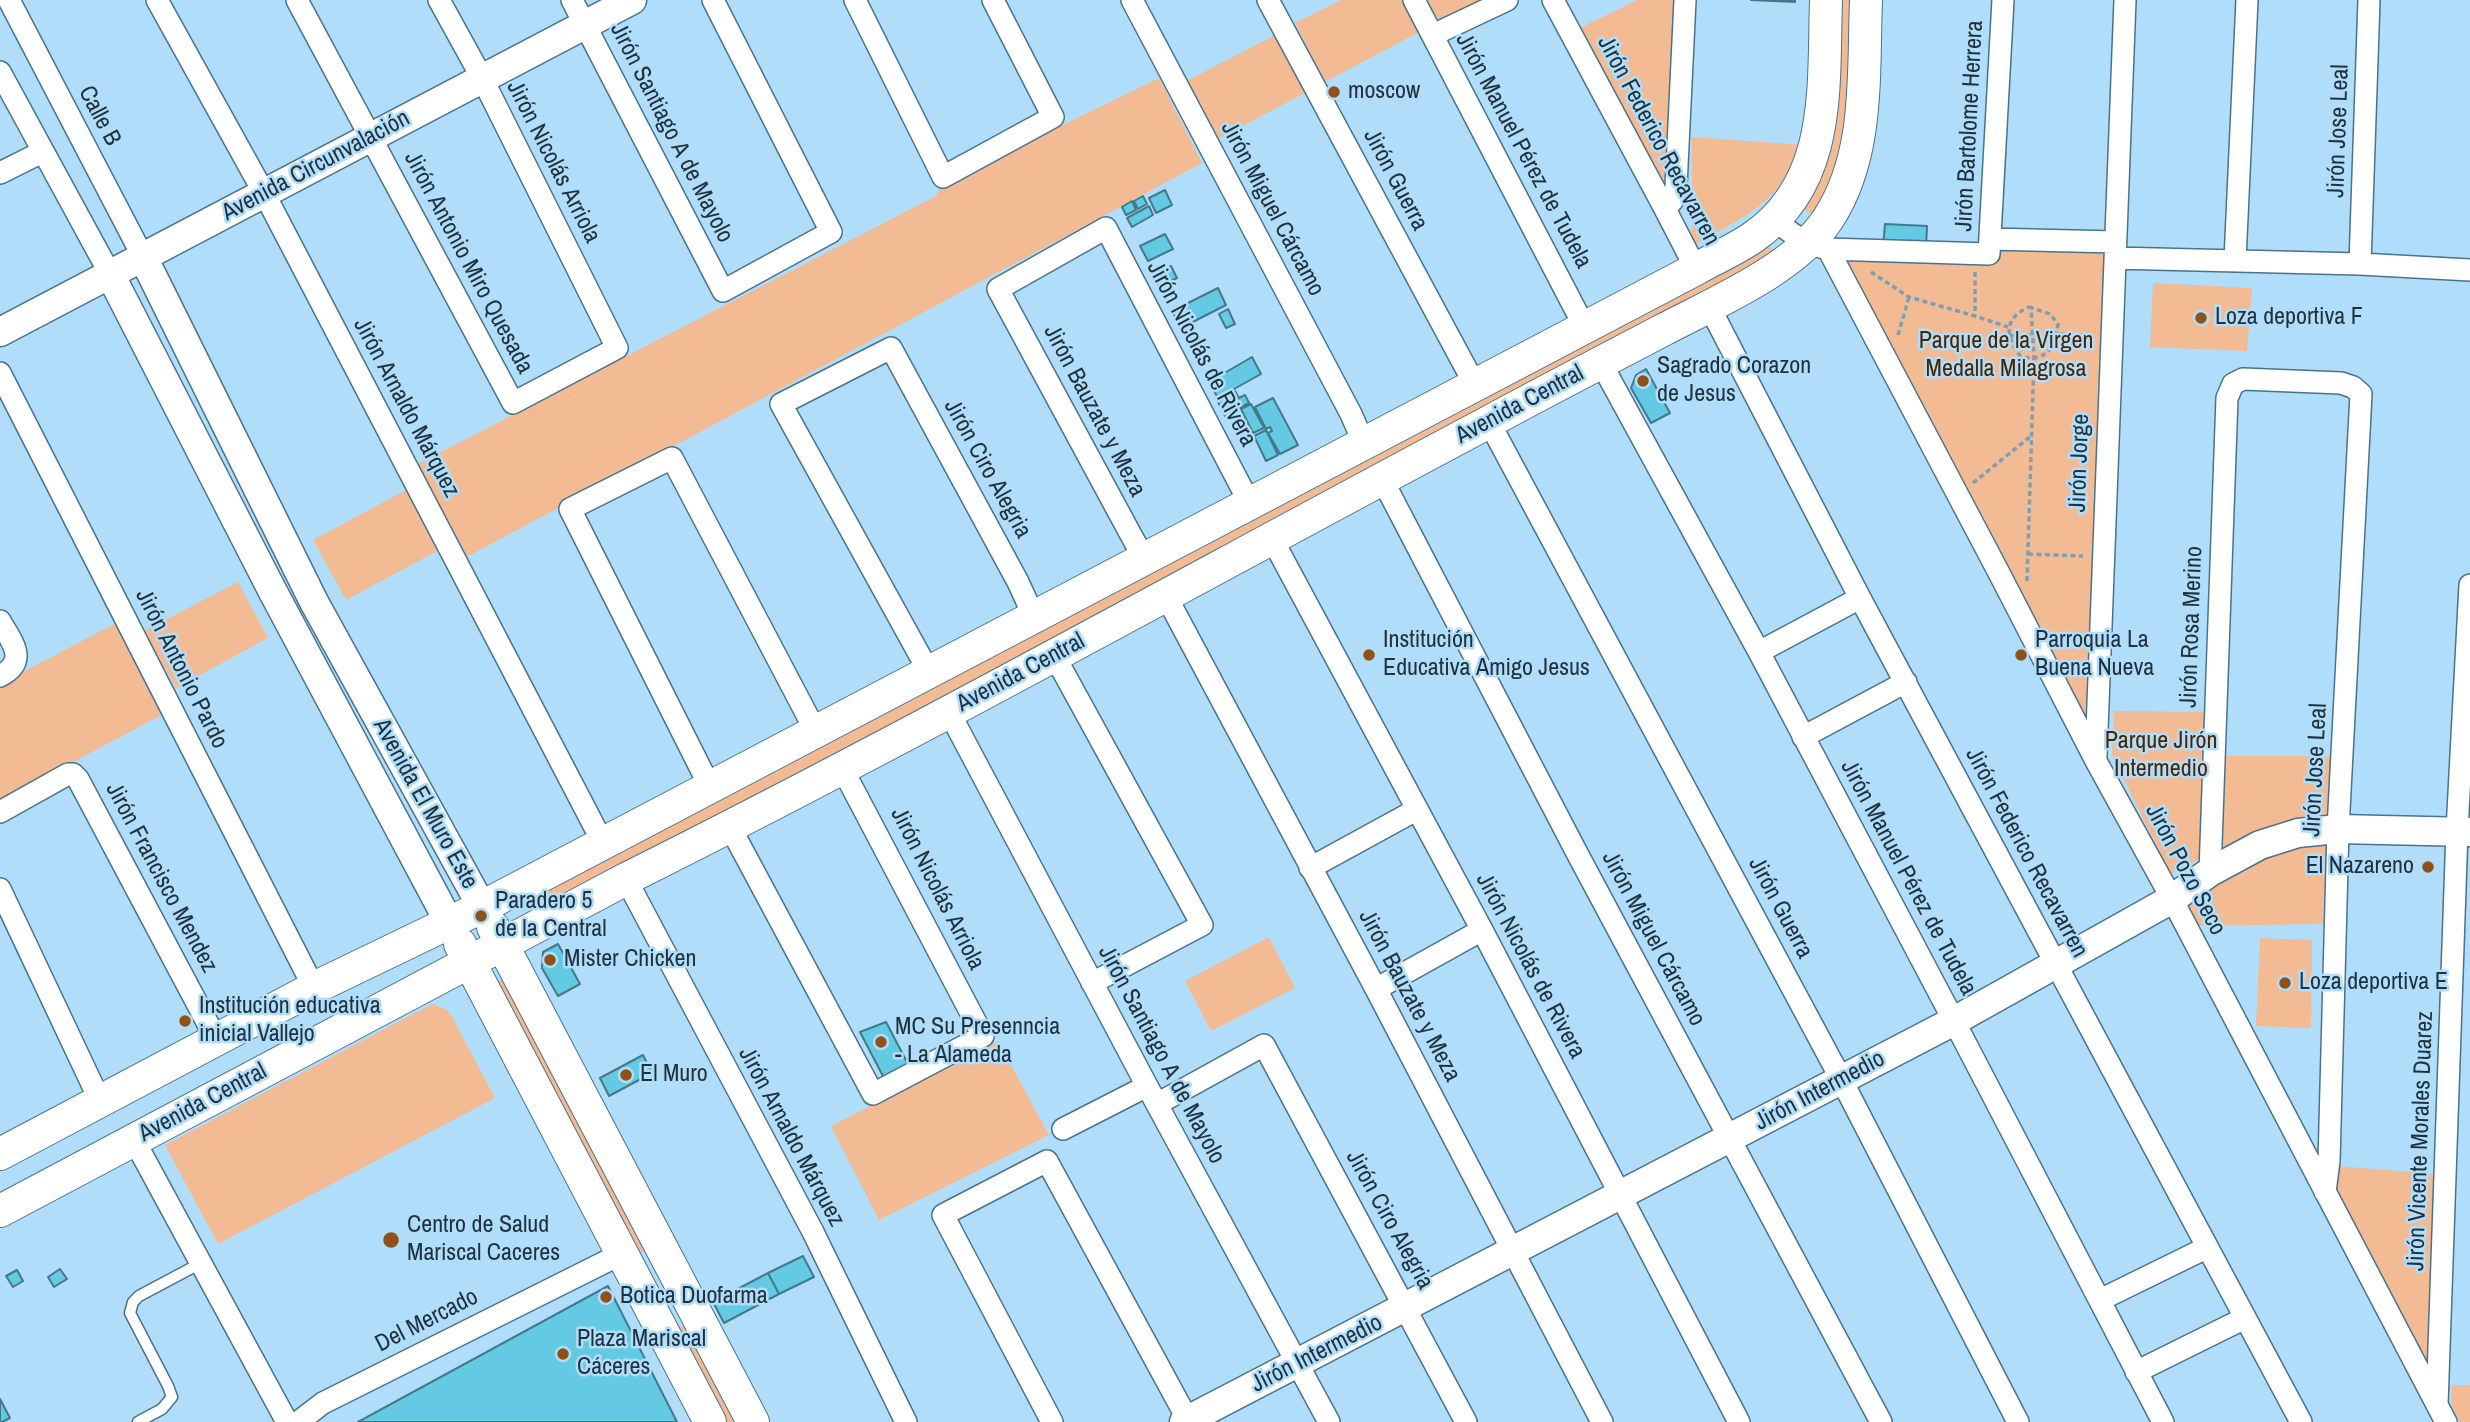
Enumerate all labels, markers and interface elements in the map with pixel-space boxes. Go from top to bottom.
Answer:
street label: Jirón Santiago A de Mayolo [603,18,739,248]
street label: Jirón Bartolome Herrera [1950,20,1990,232]
street label: Jirón Manuel Pérez de Tudela [1449,29,1597,273]
street label: Jirón Federico Recavarren [1591,31,1725,251]
street label: Jirón Jose Leal [2322,64,2356,198]
street label: Jirón Nicolás Arriola [500,76,606,248]
place label: moscow [1348,78,1420,106]
street label: Calle B [71,81,127,151]
marker: moscow [1326,84,1342,100]
street label: Avenida Circunvalación [217,104,415,228]
street label: Jirón Miguel Cárcamo [1214,117,1330,301]
street label: Jirón Guerra [1356,124,1434,236]
street label: Jirón Antonio Miro Quesada [397,147,539,379]
street label: Jirón Nicolás de Rivera [1140,256,1262,452]
place label: Loza deportiva F [2215,304,2363,332]
marker: Loza deportiva F [2193,310,2209,326]
street label: Jirón Arnaldo Márquez [347,313,465,503]
street label: Jirón Bauzate y Meza [1037,320,1151,502]
park label: Parque de la Virgen Medalla Milagrosa [1919,328,2093,384]
place label: Sagrado Corazon de Jesus [1657,353,1811,409]
street label: Avenida Central [1451,359,1589,451]
marker: Sagrado Corazon de Jesus [1635,373,1651,389]
street label: Jirón Ciro Alegria [937,395,1037,543]
street label: Jirón Jorge [2064,413,2096,513]
street label: Jirón Rosa Merino [2175,546,2209,708]
street label: Jirón Antonio Pardo [128,584,234,754]
street label: Avenida Central [952,627,1090,719]
place label: Institución Educativa Amigo Jesus [1383,627,1590,683]
place label: Parroquia La Buena Nueva [2035,627,2154,683]
marker: Institución Educativa Amigo Jesus [1361,647,1377,663]
marker: Parroquia La Buena Nueva [2013,647,2029,663]
street label: Jirón Jose Leal [2298,703,2334,837]
street label: Avenida El Muro Este [366,714,484,894]
park label: Parque Jirón Intermedio [2105,728,2217,784]
street label: Jirón Federico Recavarren [1959,743,2093,963]
street label: Jirón Manuel Pérez de Tudela [1834,756,1982,1000]
street label: Jirón Francisco Mendez [99,778,223,978]
street label: Jirón Pozo Seco [2138,799,2232,941]
street label: Jirón Nicolás Arriola [884,803,990,975]
street label: Jirón Miguel Cárcamo [1595,847,1711,1031]
street label: Jirón Guerra [1741,852,1819,964]
place label: El Nazareno [2306,853,2414,881]
marker: El Nazareno [2420,859,2436,875]
street label: Jirón Nicolás de Rivera [1469,868,1591,1064]
place label: Paradero 5 de la Central [495,888,607,944]
street label: Jirón Bauzate y Meza [1352,905,1466,1087]
marker: Paradero 5 de la Central [473,908,489,924]
street label: Jirón Santiago A de Mayolo [1091,941,1231,1169]
place label: Mister Chicken [564,946,696,974]
marker: Mister Chicken [542,952,558,968]
place label: Loza deportiva E [2299,969,2448,997]
marker: Loza deportiva E [2277,975,2293,991]
place label: Institución educativa inicial Vallejo [199,993,381,1049]
street label: Jirón Vicente Morales Duarez [2402,1011,2440,1271]
marker: Institución educativa inicial Vallejo [177,1013,193,1029]
place label: MC Su Presenncia - La Alameda [895,1014,1060,1070]
marker: MC Su Presenncia - La Alameda [873,1034,889,1050]
street label: Jirón Arnaldo Márquez [732,1042,850,1232]
street label: Jirón Intermedio [1750,1045,1890,1137]
street label: Avenida Central [134,1057,272,1149]
place label: El Muro [640,1061,708,1089]
marker: El Muro [618,1067,634,1083]
street label: Jirón Ciro Alegria [1339,1146,1439,1294]
place label: Centro de Salud Mariscal Caceres [407,1212,560,1268]
marker: Centro de Salud Mariscal Caceres [381,1230,401,1250]
street label: Del Mercado [371,1283,483,1359]
place label: Botica Duofarma [620,1283,768,1311]
marker: Botica Duofarma [598,1289,614,1305]
street label: Jirón Intermedio [1247,1309,1387,1399]
place label: Plaza Mariscal Cáceres [577,1326,706,1382]
marker: Plaza Mariscal Cáceres [555,1346,571,1362]

